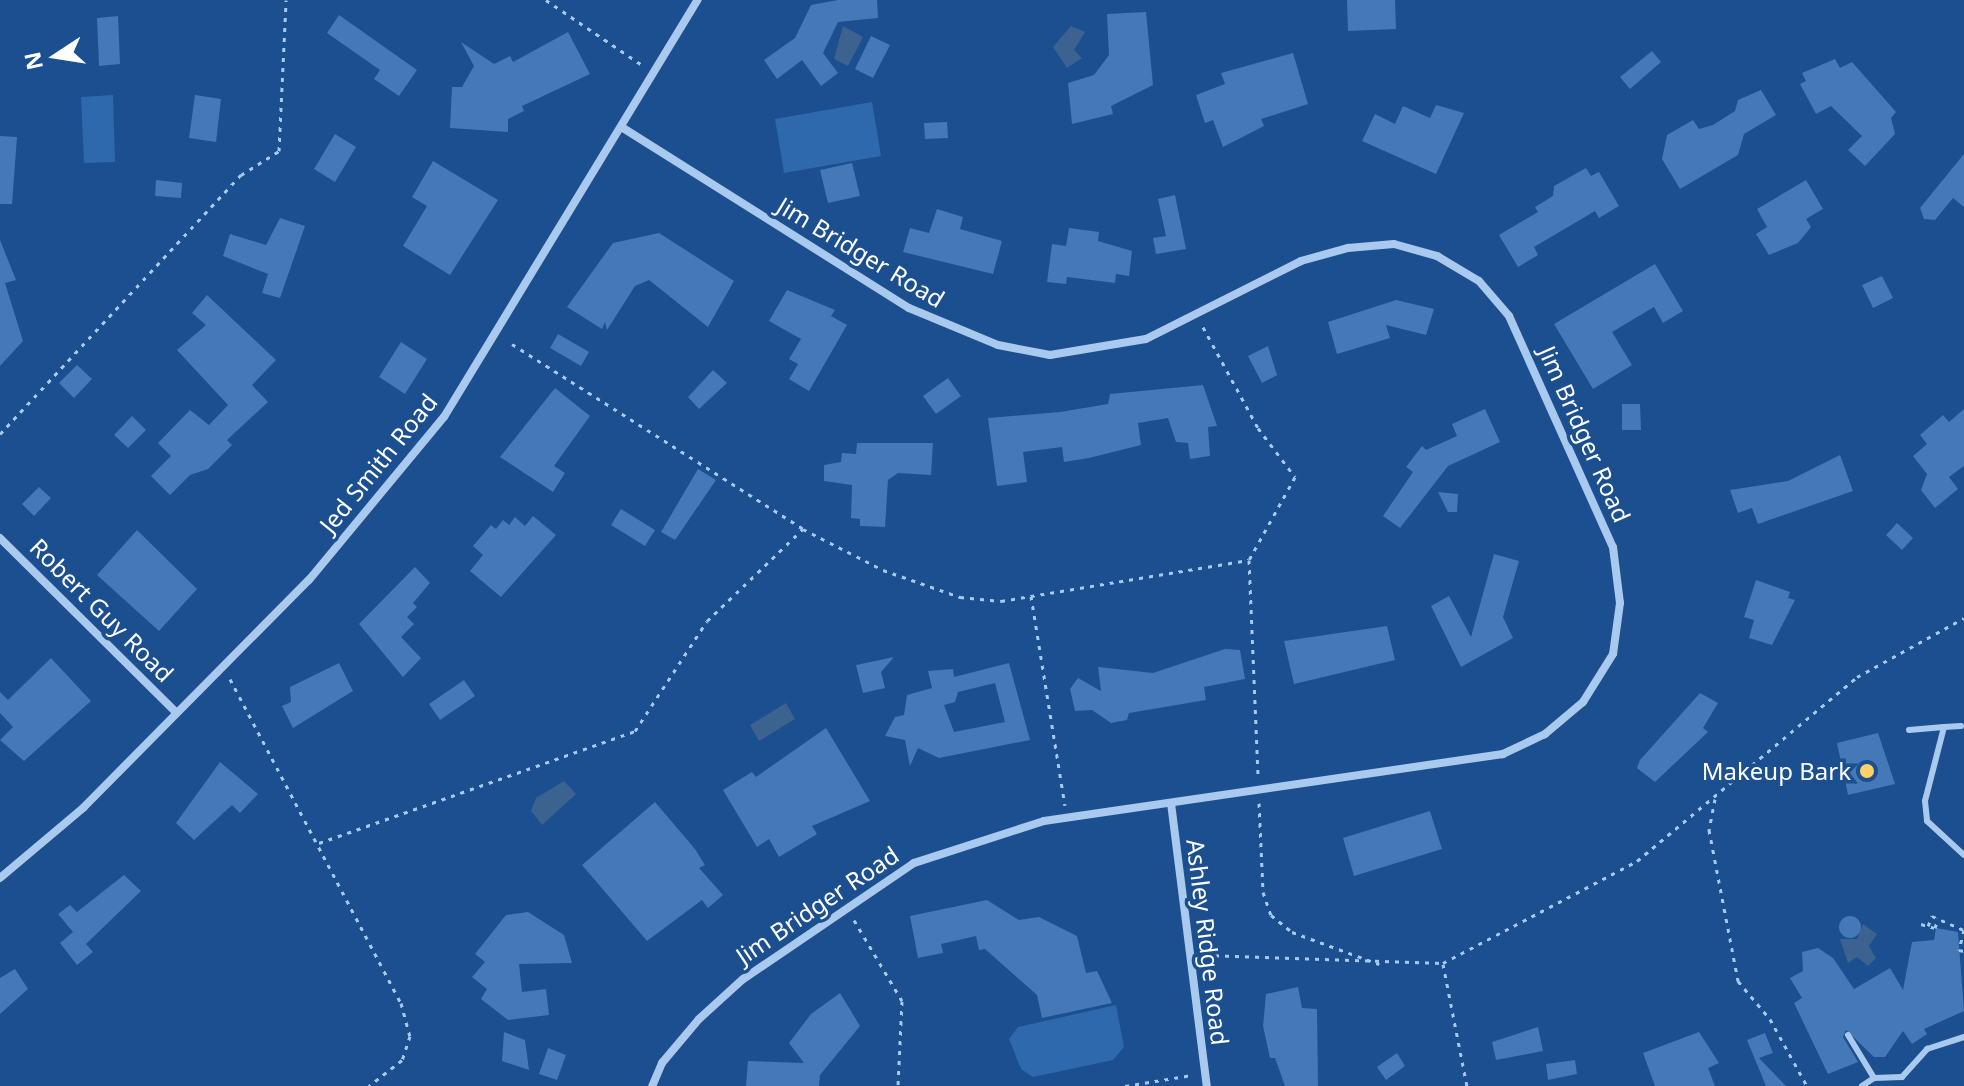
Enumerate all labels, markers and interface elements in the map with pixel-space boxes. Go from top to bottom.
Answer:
north arrow [16,16,96,96]
text: N [16,49,49,73]
street label: Jim Bridger Road [772,191,950,313]
street label: Jim Bridger Road [1533,341,1637,527]
street label: Jed Smith Road [313,388,443,538]
street label: Robert Guy Road [24,532,180,688]
place label: Makeup Bark [1702,757,1851,785]
marker: Makeup Bark [1858,762,1876,780]
street label: Ashley Ridge Road [1181,837,1235,1047]
street label: Jim Bridger Road [730,840,904,970]

